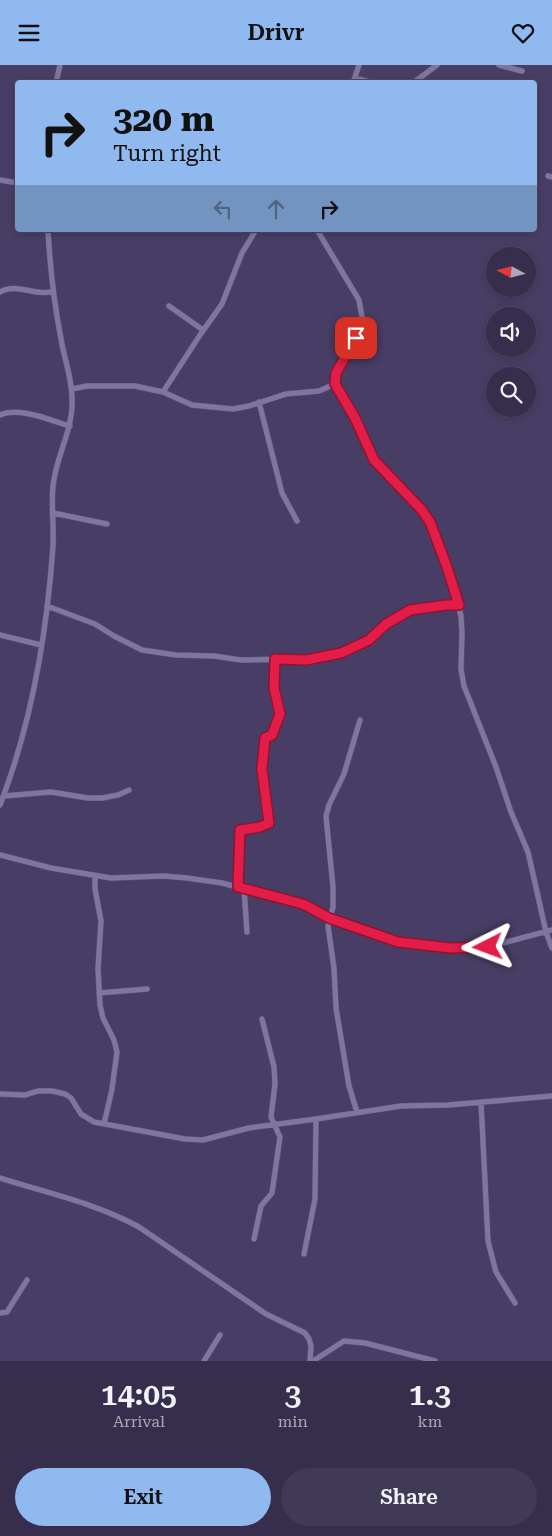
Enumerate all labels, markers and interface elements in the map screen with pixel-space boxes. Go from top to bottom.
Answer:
icon: menu [15,19,43,47]
icon: heart [509,19,537,47]
text: Drivr [248,20,304,45]
text: 320 m [113,99,214,140]
icon: right [30,100,95,165]
text: Turn right [113,141,221,166]
icon: left [209,195,237,223]
icon: ahead [262,195,290,223]
icon: right [315,195,343,223]
north arrow [486,247,536,297]
map controls [486,247,536,417]
button: sound [486,307,536,357]
pin [335,317,377,359]
icon: arrive [342,324,370,352]
button: search [486,367,536,417]
position arrow [461,920,513,972]
text: 14:05 [101,1377,177,1412]
text: 3 [284,1377,301,1412]
text: 1.3 [409,1377,451,1412]
text: Arrival [113,1412,165,1431]
text: min [278,1412,308,1431]
text: km [418,1412,442,1431]
button: Exit [15,1468,271,1526]
button: Share [281,1468,537,1526]

